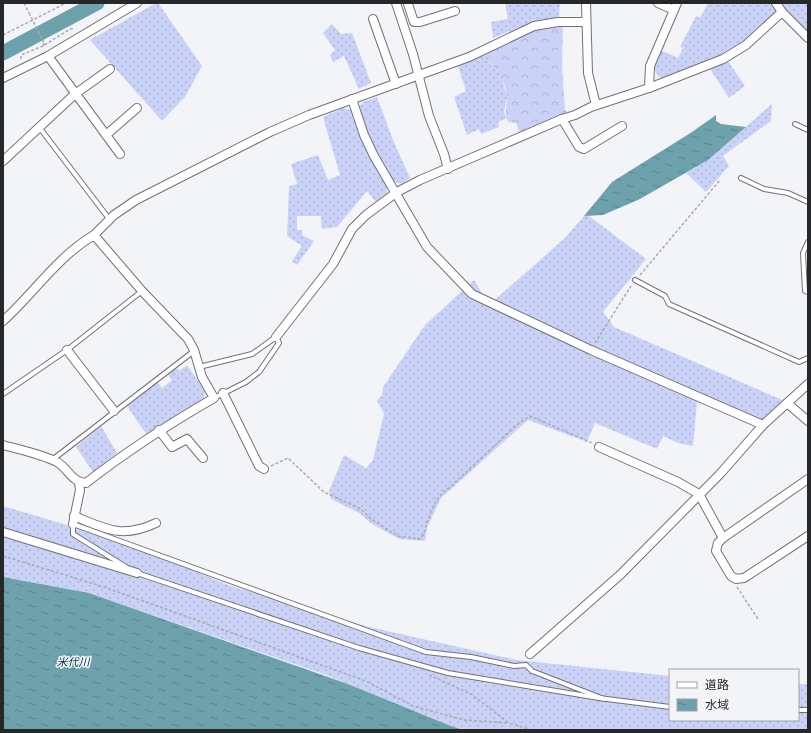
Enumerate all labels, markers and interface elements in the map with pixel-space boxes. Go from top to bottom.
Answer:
water label: 米代川 [57,655,90,668]
legend [669,669,799,721]
text: 道路 [705,677,729,692]
text: 水域 [705,697,729,712]

